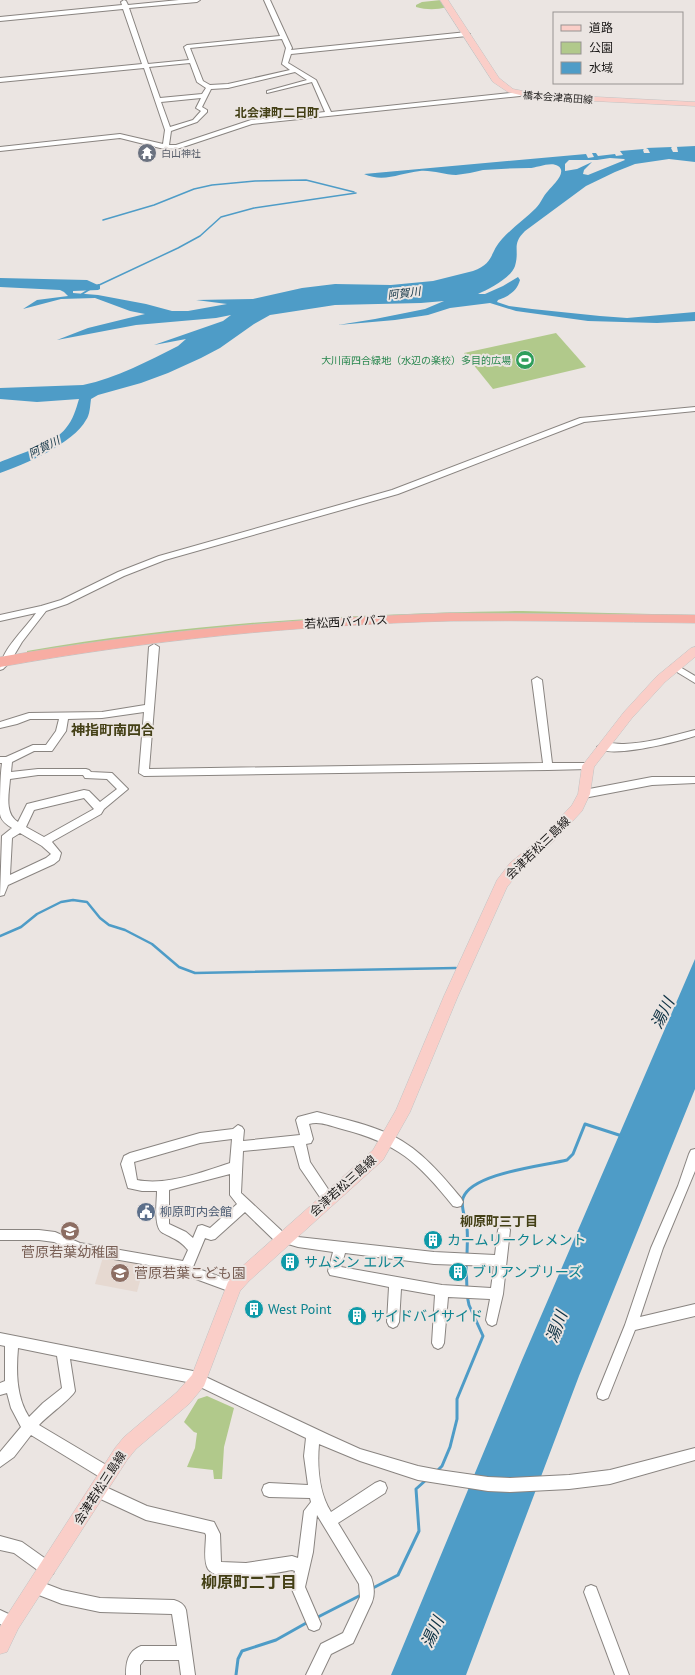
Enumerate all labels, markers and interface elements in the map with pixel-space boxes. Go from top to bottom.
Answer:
legend [553,12,683,84]
text: 道路 [589,20,613,35]
text: 公園 [589,40,613,55]
text: 水域 [589,60,613,75]
street label: 橋本会津高田線 [523,89,593,106]
district label: 北会津町二日町 [235,105,319,120]
temple icon: 白山神社 [136,142,158,164]
place label: 白山神社 [161,147,201,160]
water label: 阿賀川 [387,284,422,302]
sports icon: 大川南四合緑地（水辺の楽校）多目的広場 [514,349,536,371]
place label: 大川南四合緑地（水辺の楽校）多目的広場 [321,354,511,367]
water label: 阿賀川 [26,433,63,461]
street label: 若松西バイパス [304,612,388,631]
district label: 神指町南四合 [71,721,155,739]
street label: 会津若松三島線 [502,813,573,882]
water label: 湯川 [646,992,679,1032]
street label: 会津若松三島線 [306,1152,379,1219]
public building icon: 柳原町内会館 [135,1201,157,1223]
place label: 柳原町内会館 [160,1204,232,1219]
district label: 柳原町三丁目 [460,1213,538,1230]
school or university icon: 菅原若葉幼稚園 [59,1220,81,1242]
building icon: カームリークレメント [422,1229,444,1251]
place label: カームリークレメント [447,1231,587,1249]
place label: 菅原若葉幼稚園 [21,1243,119,1261]
building icon: サムシン エルス [279,1251,301,1273]
place label: サムシン エルス [304,1253,405,1271]
building icon: ブリアンブリーズ [447,1261,469,1283]
school or university icon: 菅原若葉こども園 [109,1262,131,1284]
place label: ブリアンブリーズ [472,1263,582,1281]
place label: 菅原若葉こども園 [134,1264,246,1282]
building icon: West Point [243,1298,265,1320]
place label: West Point [268,1300,332,1318]
building icon: サイドバイサイド [346,1305,368,1327]
place label: サイドバイサイド [371,1307,483,1325]
water label: 湯川 [541,1307,572,1345]
street label: 会津若松三島線 [70,1448,129,1527]
district label: 柳原町二丁目 [201,1572,297,1592]
water label: 湯川 [416,1611,448,1651]

